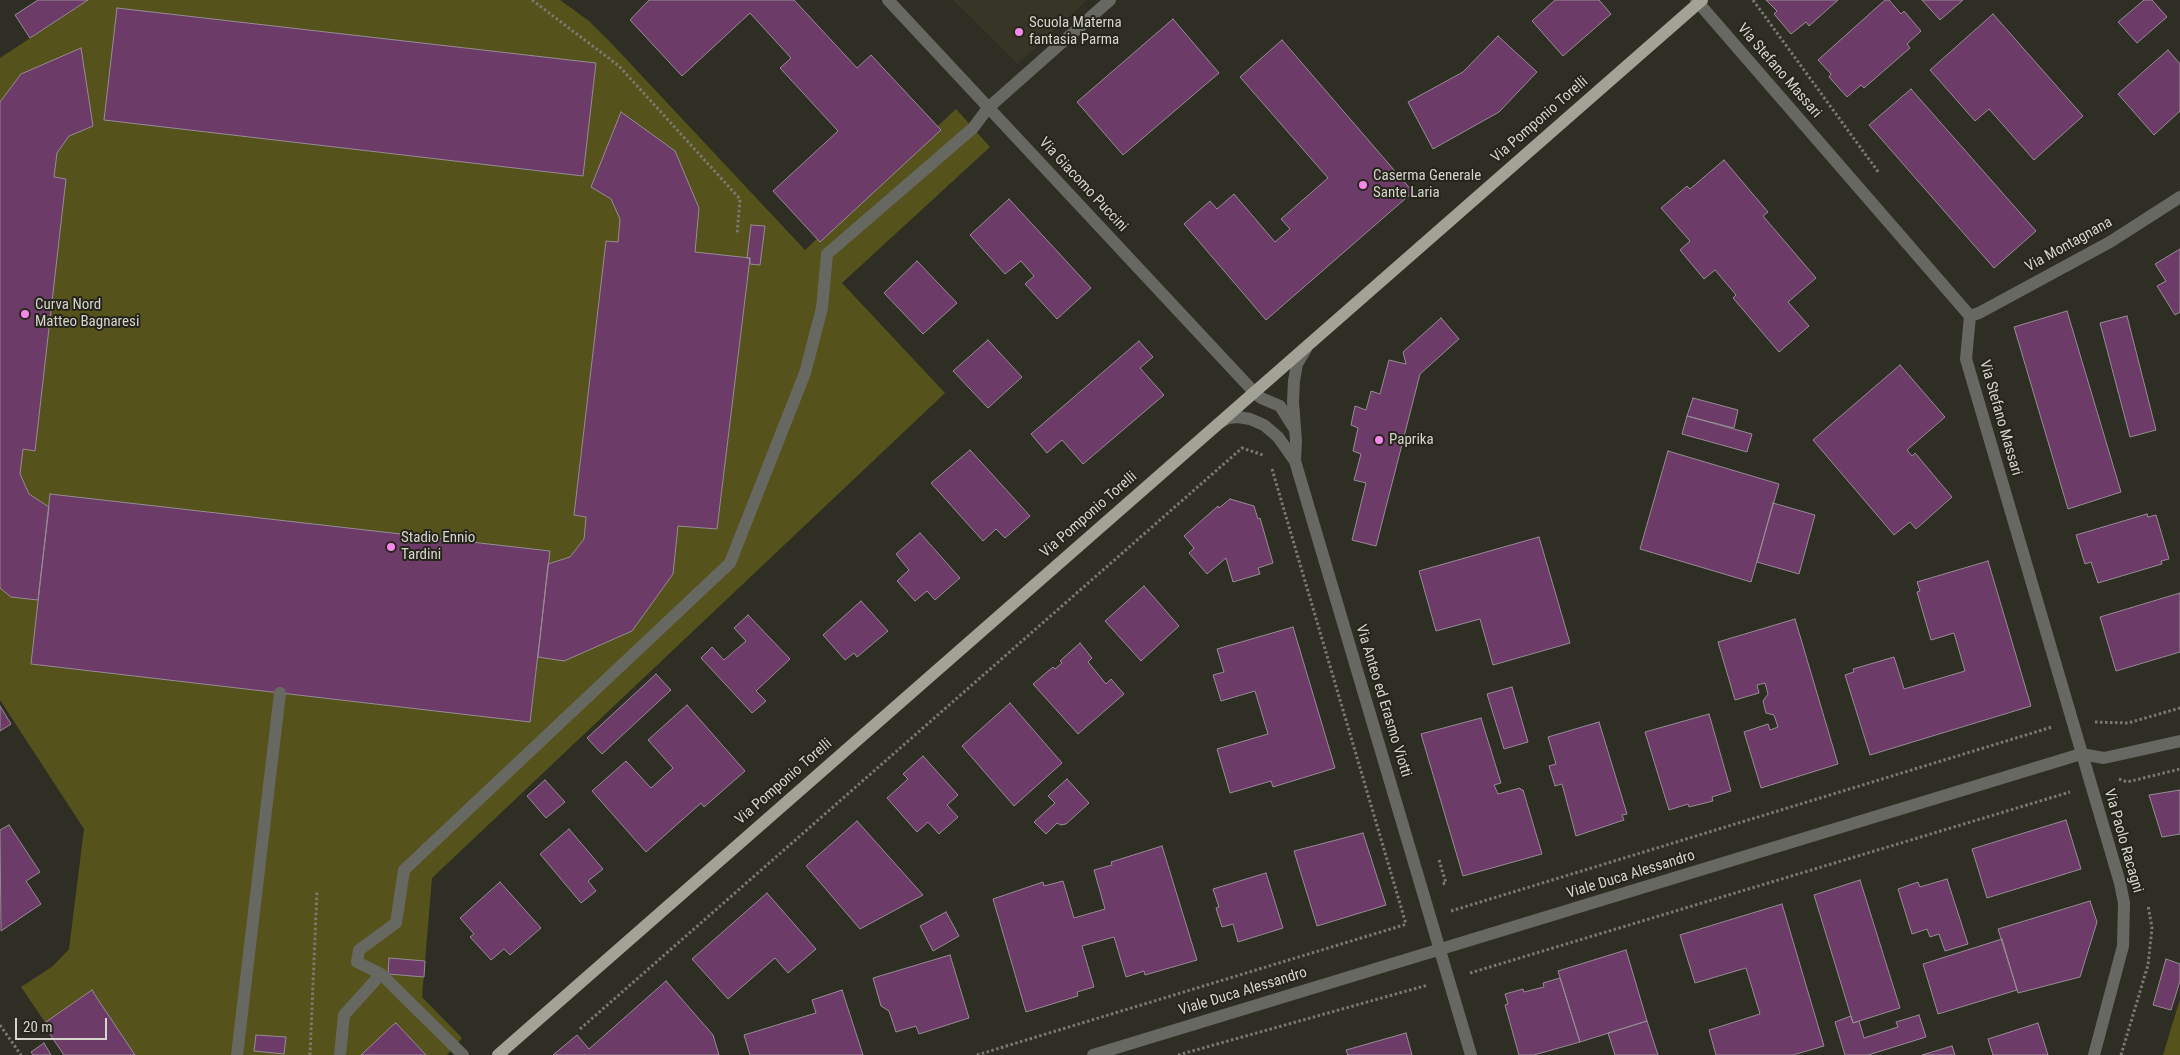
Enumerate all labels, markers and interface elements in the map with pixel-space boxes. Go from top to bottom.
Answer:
place label: Scuola Materna fantasia Parma [1029,14,1122,49]
street label: Via Stefano Massari [1733,20,1825,122]
marker: Scuola Materna fantasia Parma [1013,26,1025,38]
street label: Via Pomponio Torelli [1488,73,1592,167]
street label: Via Giacomo Puccini [1035,134,1131,236]
place label: Caserma Generale Sante Laria [1373,167,1481,202]
marker: Caserma Generale Sante Laria [1357,179,1369,191]
street label: Via Montagnana [2022,214,2116,276]
place label: Curva Nord Matteo Bagnaresi [35,296,139,331]
marker: Curva Nord Matteo Bagnaresi [19,308,31,320]
street label: Via Stefano Massari [1975,358,2025,478]
place label: Paprika [1389,431,1434,449]
marker: Paprika [1373,434,1385,446]
street label: Via Pomponio Torelli [1037,468,1141,562]
place label: Stadio Ennio Tardini [401,529,475,564]
marker: Stadio Ennio Tardini [385,541,397,553]
street label: Via Anteo ed Erasmo Viotti [1351,623,1415,779]
street label: Via Pomponio Torelli [732,735,836,829]
street label: Via Paolo Racagni [2100,787,2146,895]
street label: Viale Duca Alessandro [1565,847,1697,903]
street label: Viale Duca Alessandro [1177,964,1309,1020]
scale bar [18,1008,110,1040]
text: 20 m [23,1018,53,1036]

